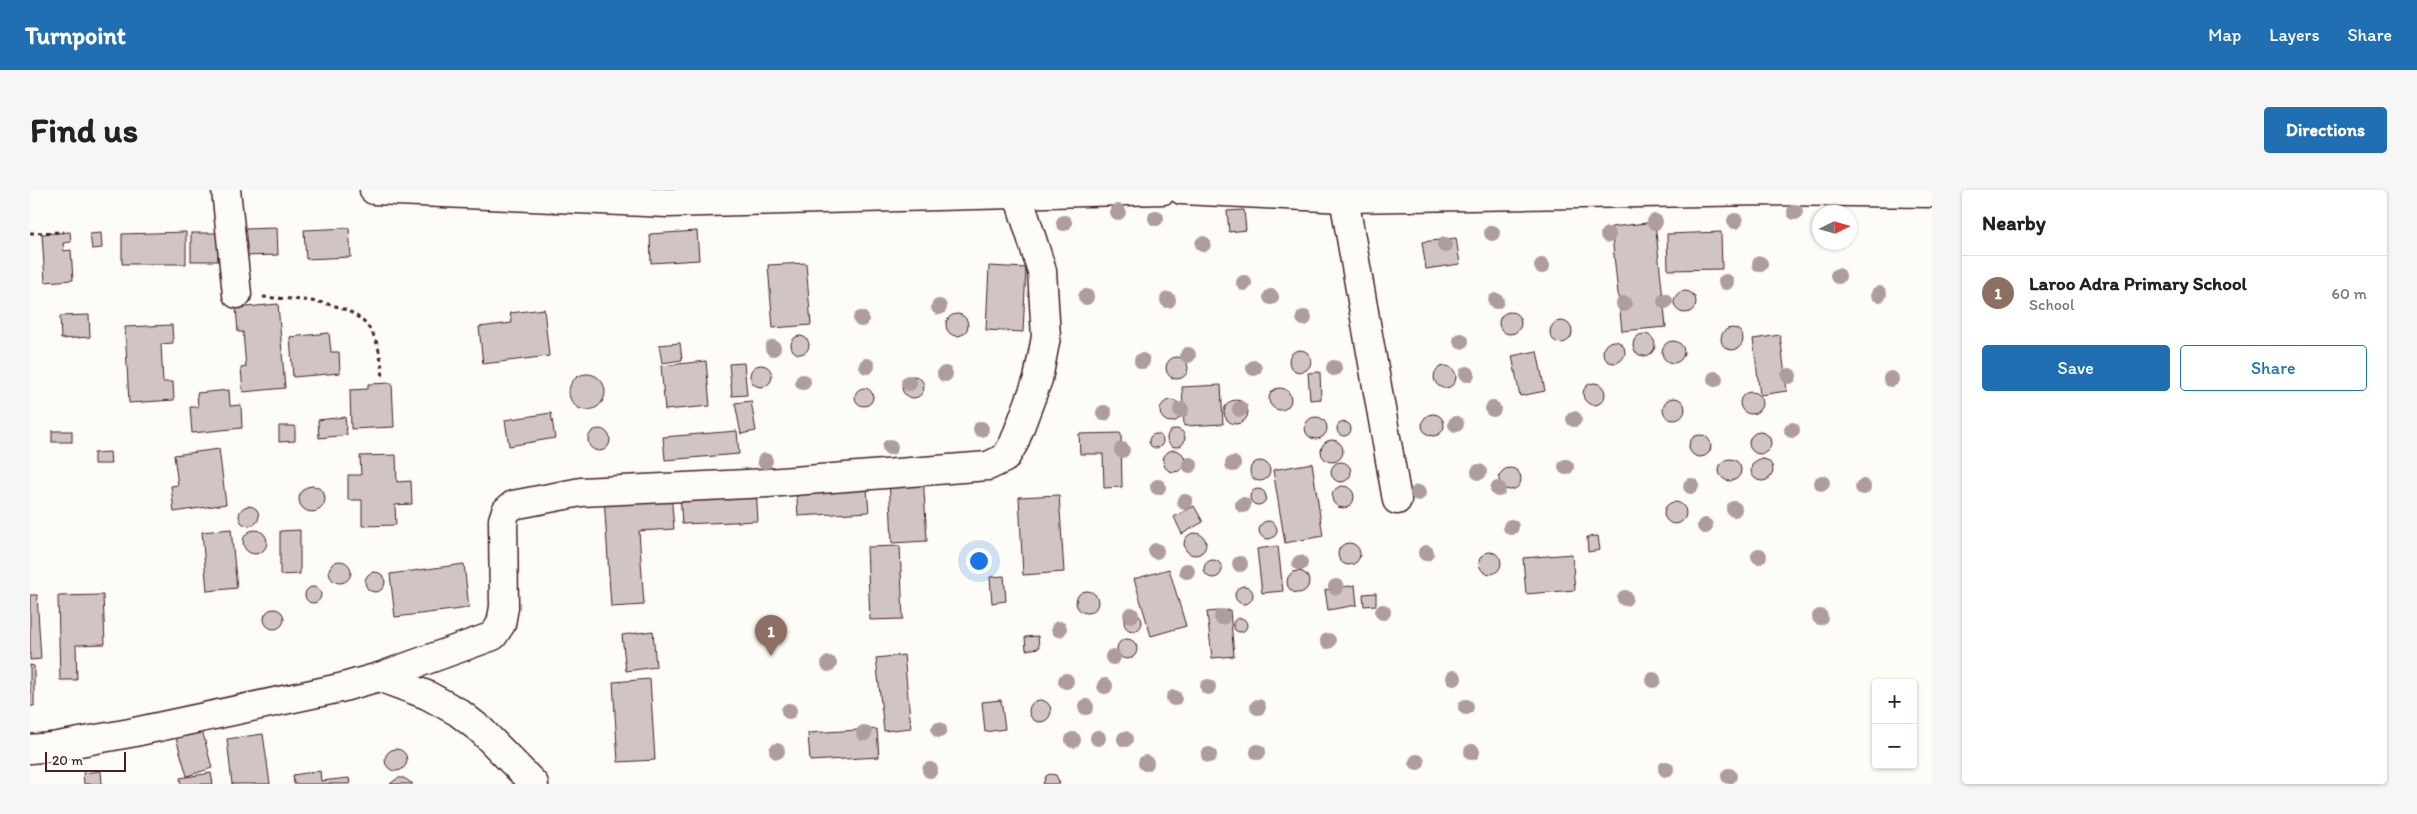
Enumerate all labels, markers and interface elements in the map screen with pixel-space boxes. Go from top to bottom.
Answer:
text: Turnpoint [25,21,126,50]
text: Map [2208,24,2241,46]
text: Layers [2269,24,2319,46]
text: Share [2347,24,2392,46]
button: Directions [2264,107,2387,153]
text: Find us [30,109,138,151]
north arrow [1812,205,1857,250]
text: Nearby [1982,210,2046,235]
text: Laroo Adra Primary School [2029,272,2247,295]
text: 1 [1994,284,2002,303]
text: 60 m [2332,284,2367,303]
text: School [2029,295,2075,314]
button: Save [1982,345,2170,391]
button: Share [2180,345,2367,391]
your location [966,548,992,574]
pin: 1 [755,615,787,656]
map controls [1872,679,1917,769]
button: + [1872,679,1917,724]
button: − [1872,724,1917,769]
scale bar [45,749,126,772]
text: 20 m [52,752,83,769]

